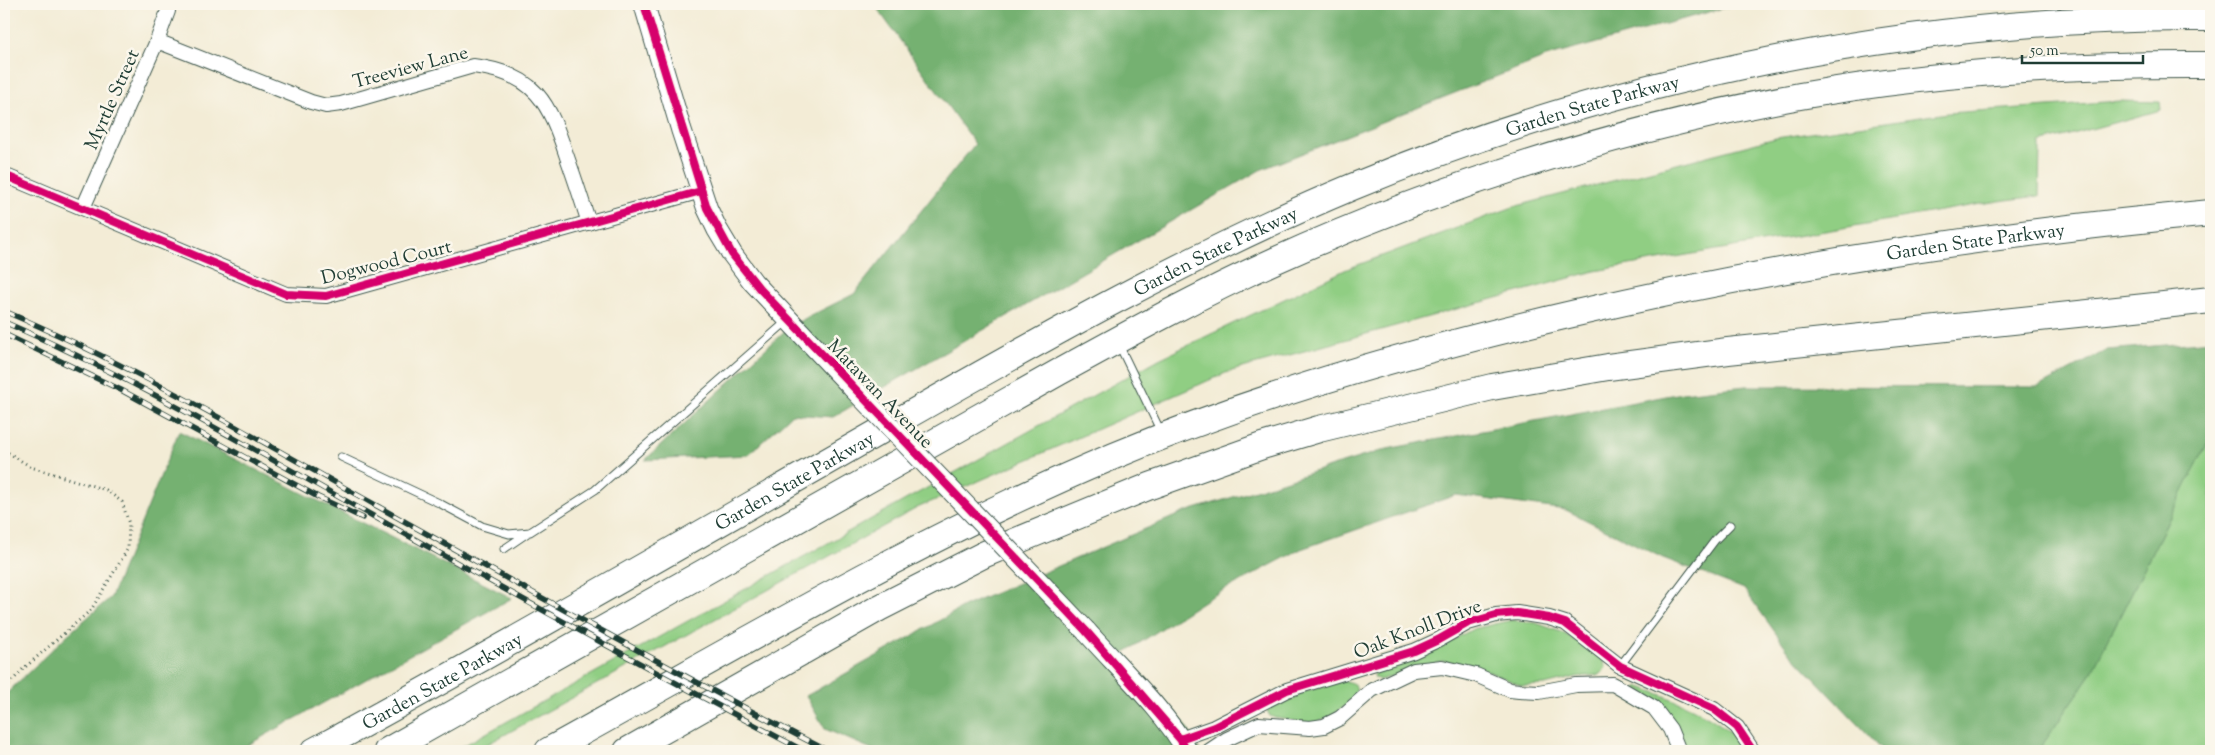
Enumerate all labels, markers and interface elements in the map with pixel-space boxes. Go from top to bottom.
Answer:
scale bar [2022,32,2144,64]
street label: Treeview Lane [350,40,471,97]
text: 50 m [2029,41,2059,62]
street label: Myrtle Street [79,45,148,155]
street label: Garden State Parkway [1502,70,1683,145]
street label: Garden State Parkway [1129,201,1303,304]
street label: Garden State Parkway [1885,218,2067,269]
street label: Dogwood Court [318,234,455,293]
street label: Matawan Avenue [820,334,939,456]
street label: Garden State Parkway [710,426,880,539]
street label: Oak Knoll Drive [1350,594,1486,667]
street label: Garden State Parkway [358,627,529,738]

